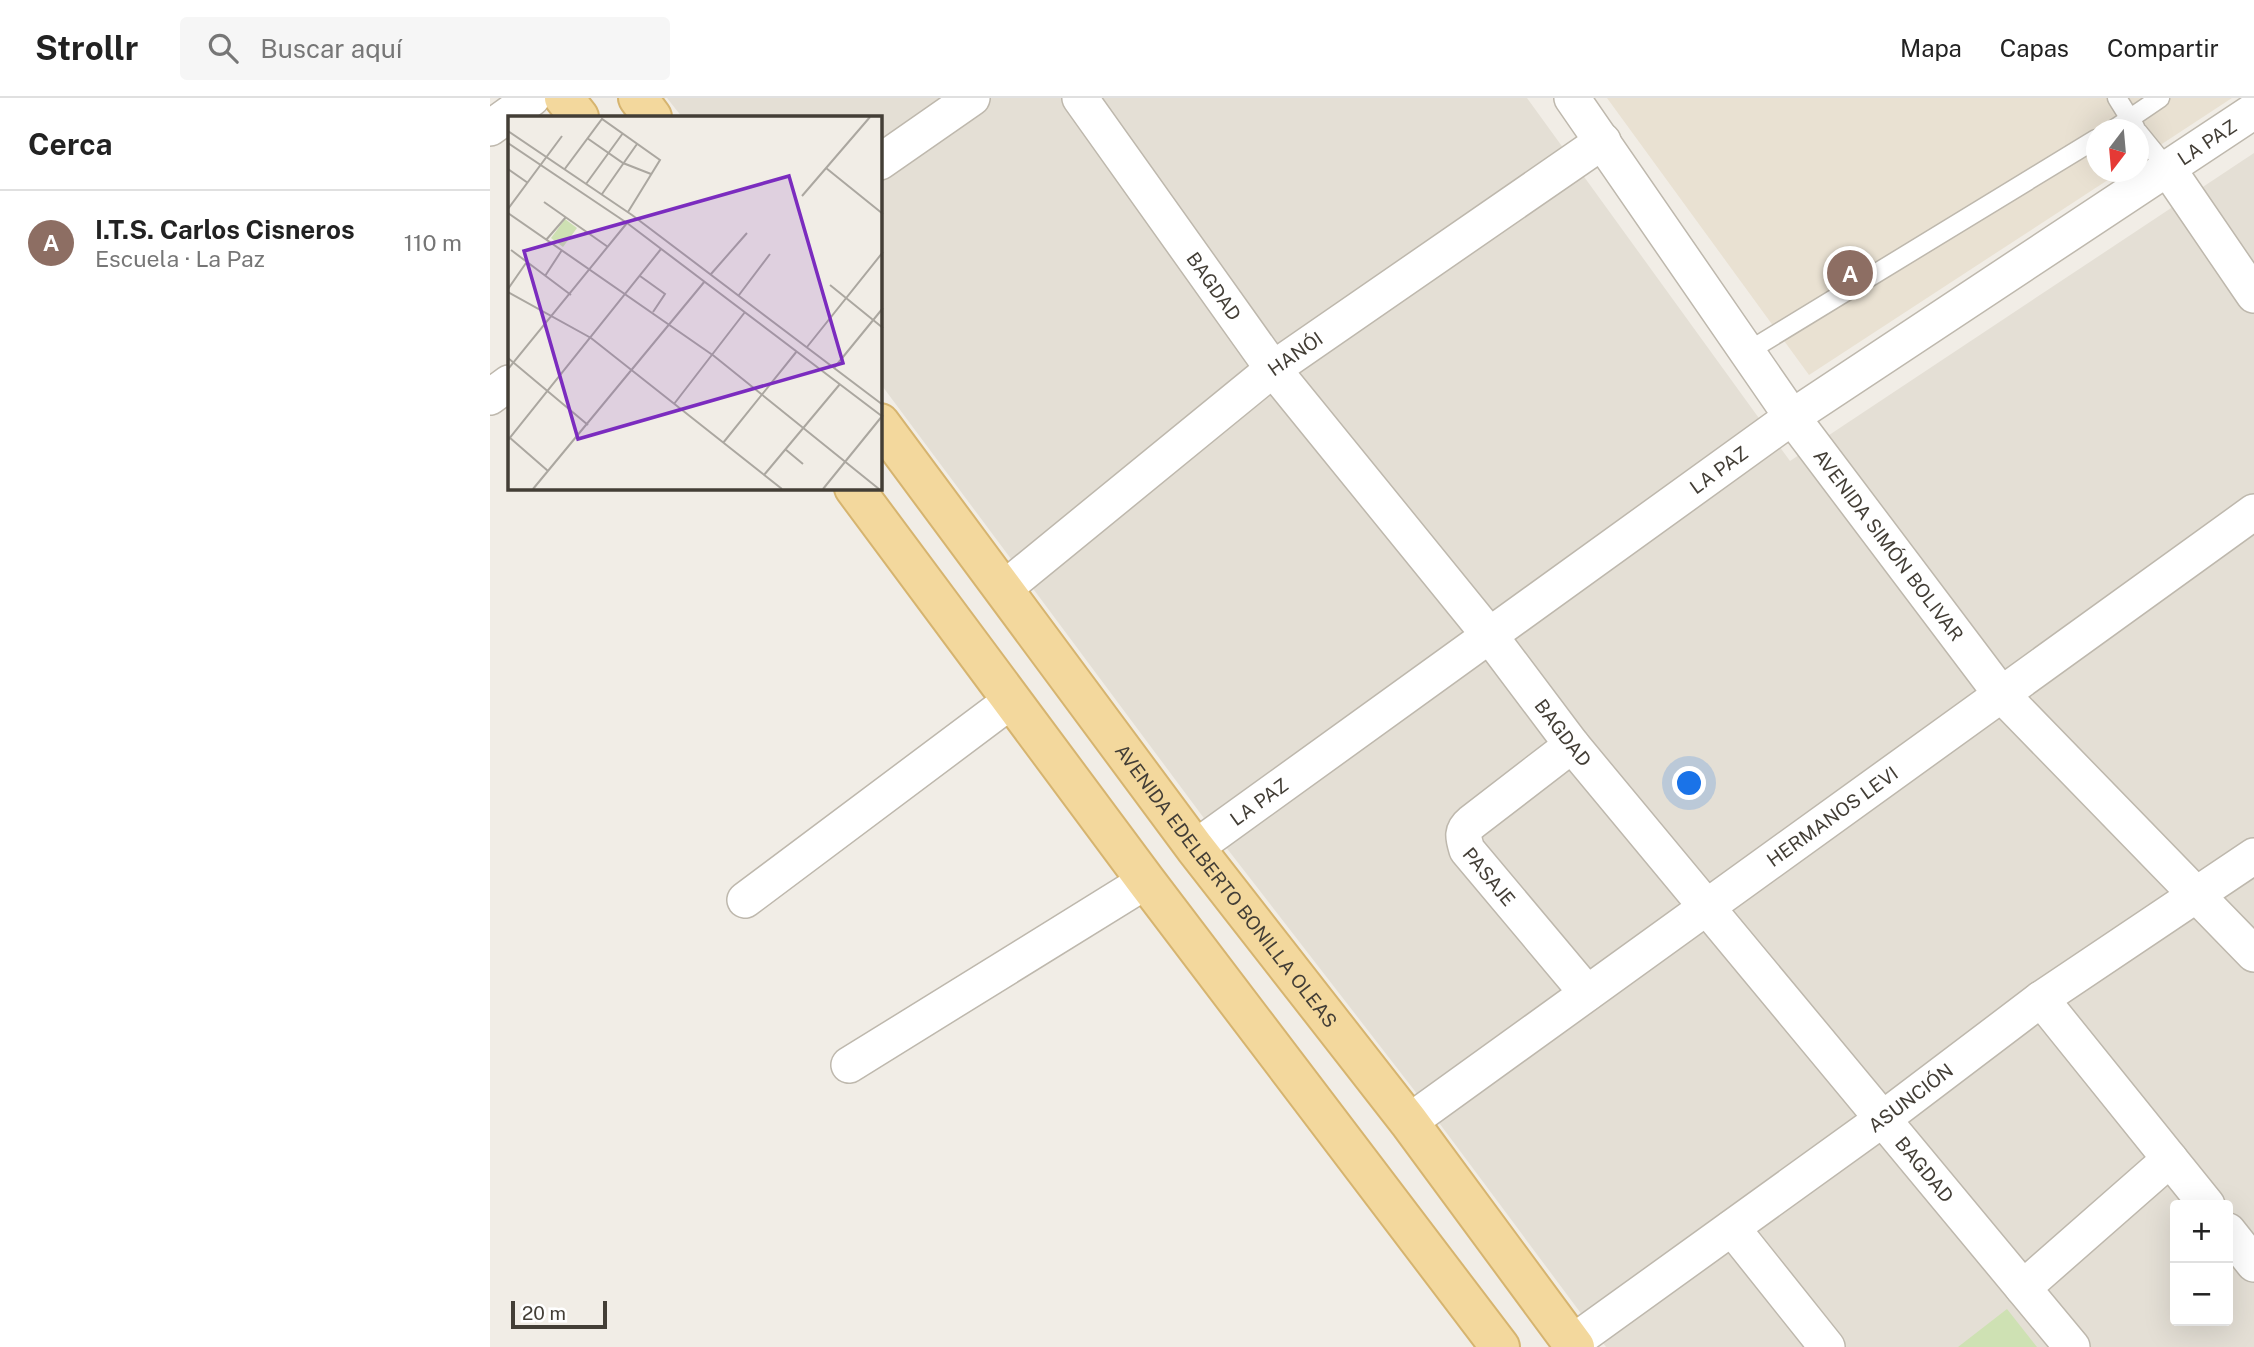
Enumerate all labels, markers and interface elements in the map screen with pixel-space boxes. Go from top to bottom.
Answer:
search box [180,17,670,80]
text: Strollr [35,29,138,67]
icon: search [204,29,242,67]
text: Buscar aquí [260,33,402,64]
text: Mapa [1900,34,1962,62]
text: Capas [2000,34,2069,62]
text: Compartir [2107,34,2219,62]
street label: LA PAZ [2173,115,2241,170]
inset map [508,116,882,490]
north arrow [2086,119,2149,182]
text: Cerca [28,126,113,162]
text: I.T.S. Carlos Cisneros [95,214,355,245]
text: A [43,229,59,256]
text: 110 m [404,229,462,256]
text: Escuela · La Paz [95,245,265,272]
pin: A [1827,247,1873,299]
street label: BAGDAD [1182,248,1246,325]
street label: HANÓI [1263,327,1327,380]
street label: LA PAZ [1686,442,1752,498]
street label: AVENIDA SIMÓN BOLIVAR [1809,445,1968,645]
street label: BAGDAD [1530,695,1596,771]
street label: AVENIDA EDELBERTO BONILLA OLEAS [1111,740,1342,1032]
street label: HERMANOS LEVI [1762,762,1902,871]
your location [1672,766,1706,800]
street label: LA PAZ [1226,773,1292,830]
street label: PASAJE [1458,843,1520,910]
street label: ASUNCIÓN [1864,1059,1957,1137]
street label: BAGDAD [1891,1132,1958,1207]
map controls [2170,1200,2233,1326]
button: + [2170,1200,2233,1263]
button: − [2170,1263,2233,1326]
scale bar [511,1298,607,1330]
text: 20 m [522,1302,566,1324]

